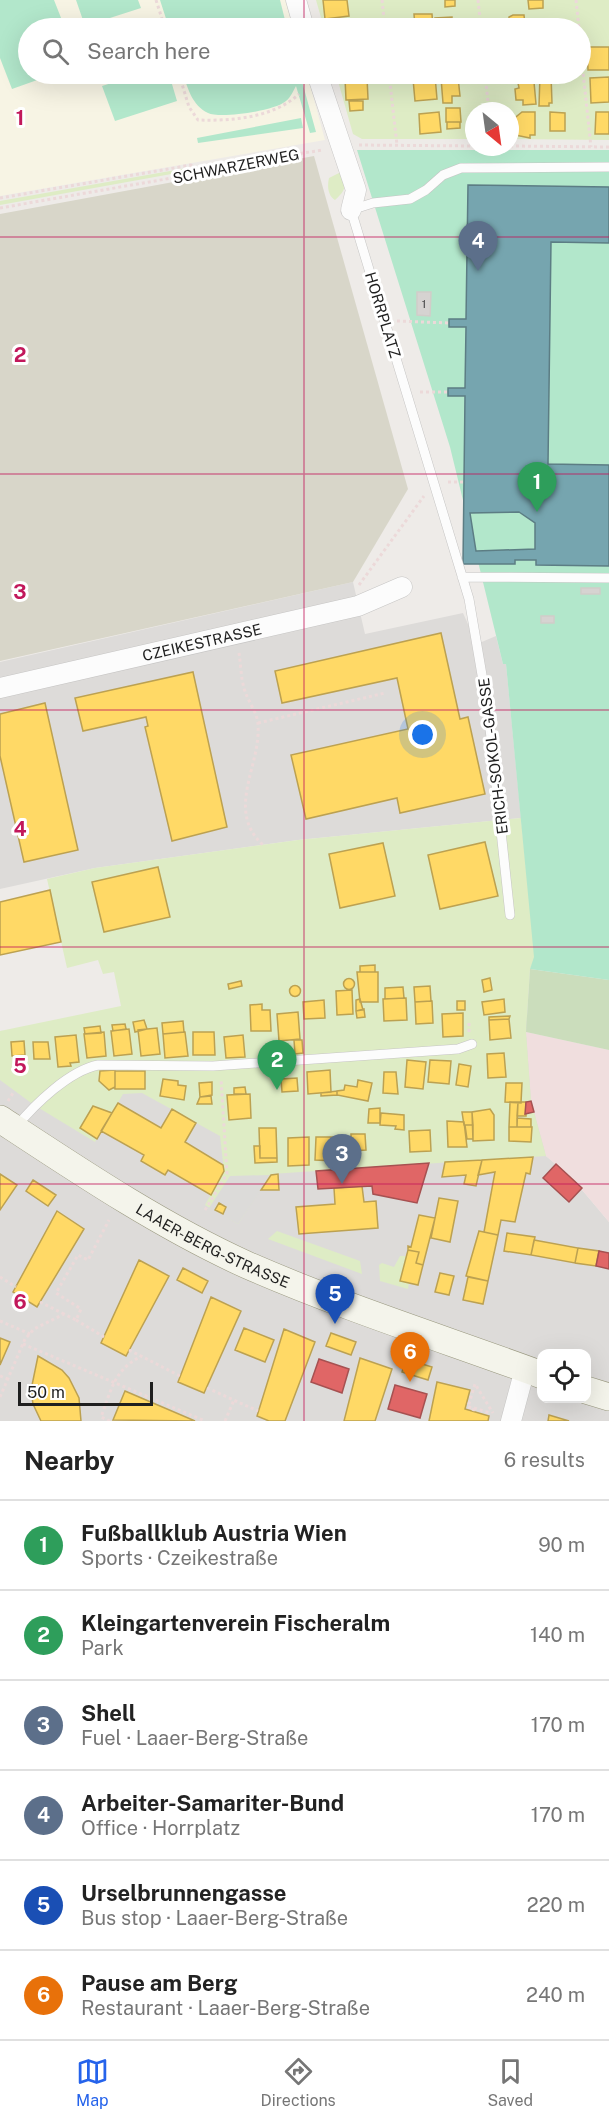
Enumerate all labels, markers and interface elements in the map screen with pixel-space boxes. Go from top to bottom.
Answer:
search box [18,18,591,84]
icon: search [39,35,72,68]
text: Search here [87,38,211,64]
north arrow [465,102,519,156]
text: 1 [16,106,24,130]
street label: SCHWARZERWEG [171,145,301,187]
pin: 4 [458,222,498,271]
street label: HORRPLATZ [362,270,404,360]
house number: 1 [422,297,426,311]
text: 2 [14,343,26,367]
pin: 1 [518,462,556,512]
text: 3 [13,580,27,604]
street label: CZEIKESTRASSE [140,620,263,664]
street label: ERICH-SOKOL-GASSE [475,677,511,835]
your location [408,720,437,749]
text: 4 [13,817,27,841]
pin: 2 [258,1040,296,1090]
text: 5 [13,1054,27,1078]
pin: 3 [322,1134,362,1184]
street label: LAAER-BERG-STRASSE [133,1200,292,1291]
pin: 5 [316,1274,354,1324]
text: 6 [13,1290,27,1314]
pin: 6 [390,1332,430,1382]
map controls [537,1349,591,1403]
button: locate [537,1349,591,1403]
scale bar [18,1379,153,1406]
text: 50 m [27,1383,65,1402]
text: Nearby [24,1445,114,1476]
text: 6 results [504,1448,585,1472]
text: Fußballklub Austria Wien [81,1520,347,1546]
text: 1 [39,1533,48,1557]
text: 90 m [538,1533,585,1557]
text: Sports · Czeikestraße [81,1546,278,1570]
text: Kleingartenverein Fischeralm [81,1610,390,1636]
text: 2 [37,1623,50,1647]
text: 140 m [530,1623,585,1647]
text: Park [81,1636,124,1660]
text: Shell [81,1700,136,1726]
text: 3 [37,1713,50,1737]
text: 170 m [531,1713,585,1737]
text: Fuel · Laaer-Berg-Straße [81,1726,308,1750]
text: Arbeiter-Samariter-Bund [81,1790,344,1816]
text: 4 [37,1803,50,1827]
text: 170 m [531,1803,585,1827]
text: Office · Horrplatz [81,1816,240,1840]
text: Urselbrunnengasse [81,1880,286,1906]
text: 5 [37,1893,50,1917]
text: 220 m [527,1893,585,1917]
text: Bus stop · Laaer-Berg-Straße [81,1906,348,1930]
text: Pause am Berg [81,1970,238,1996]
text: 6 [37,1983,50,2007]
text: 240 m [526,1983,585,2007]
text: Restaurant · Laaer-Berg-Straße [81,1996,370,2020]
tab: Map [76,2055,109,2110]
tab: Directions [261,2055,336,2110]
tab: Saved [487,2055,533,2110]

